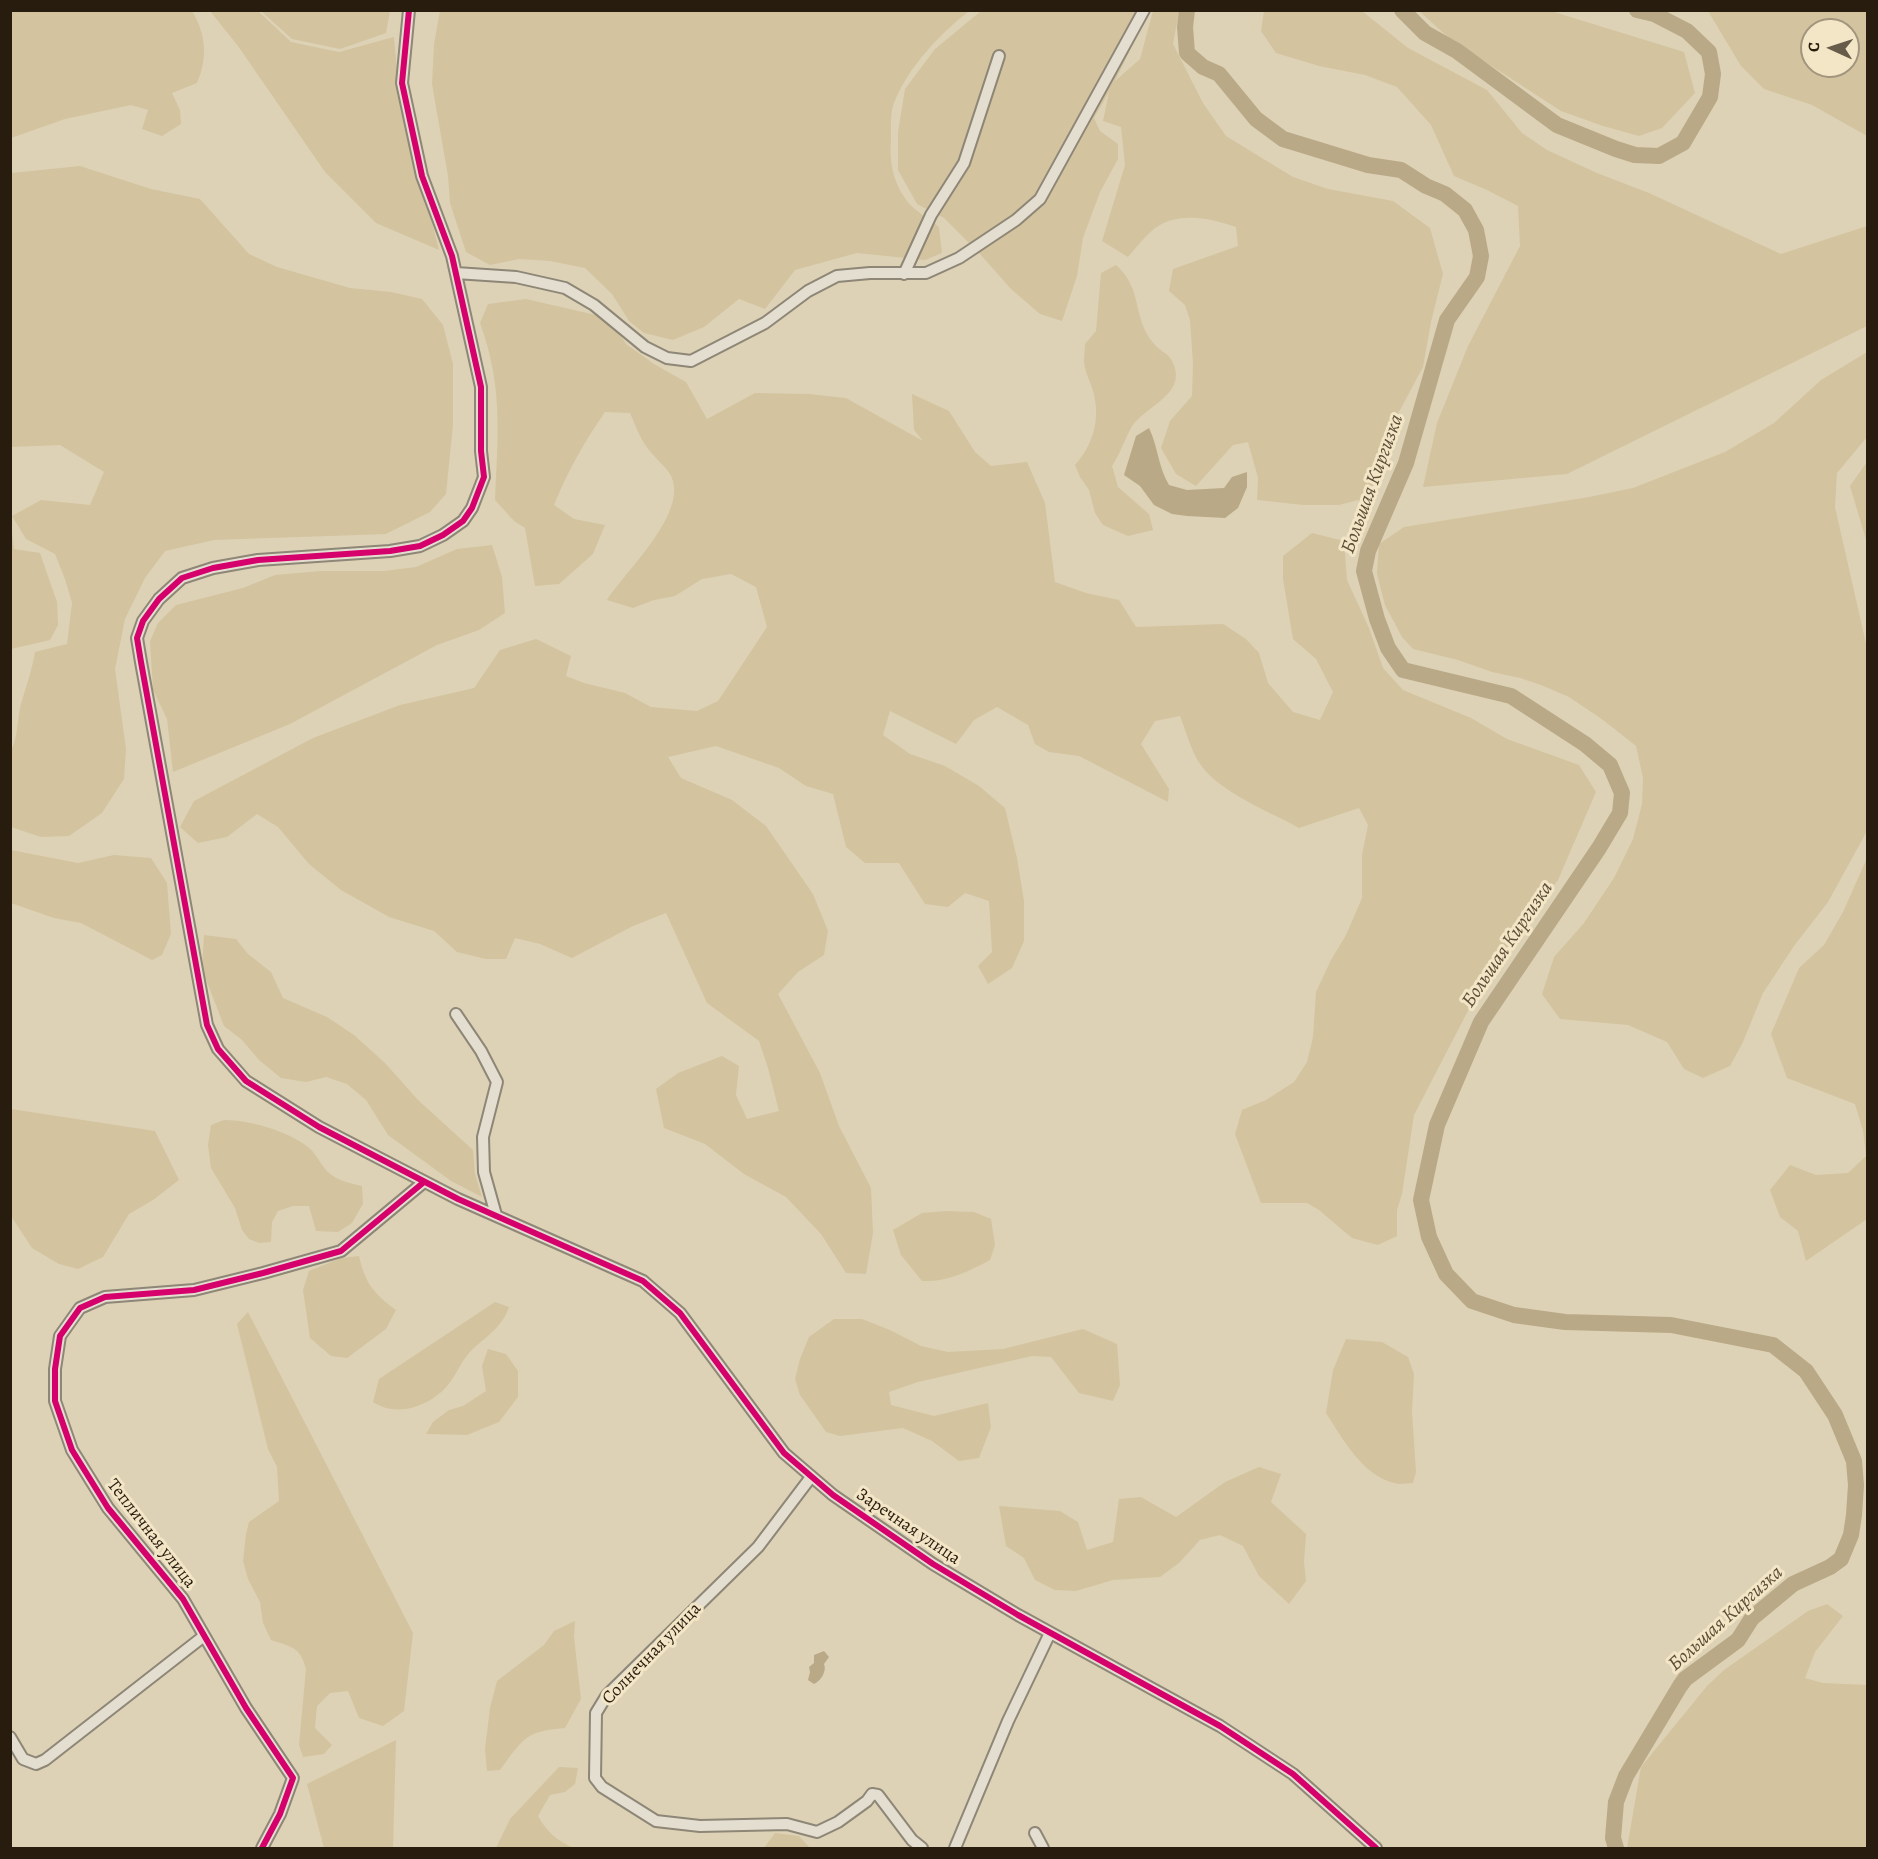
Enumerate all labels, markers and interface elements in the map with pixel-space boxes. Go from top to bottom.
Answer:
north arrow [1800,18,1860,78]
text: С [1803,42,1825,53]
water label: Большая Киргизка [1337,411,1409,557]
water label: Большая Киргизка [1457,878,1559,1012]
street label: Тепличная улица [102,1475,200,1593]
street label: Заречная улица [852,1484,964,1570]
water label: Большая Киргизка [1664,1561,1788,1677]
street label: Солнечная улица [598,1599,706,1709]

